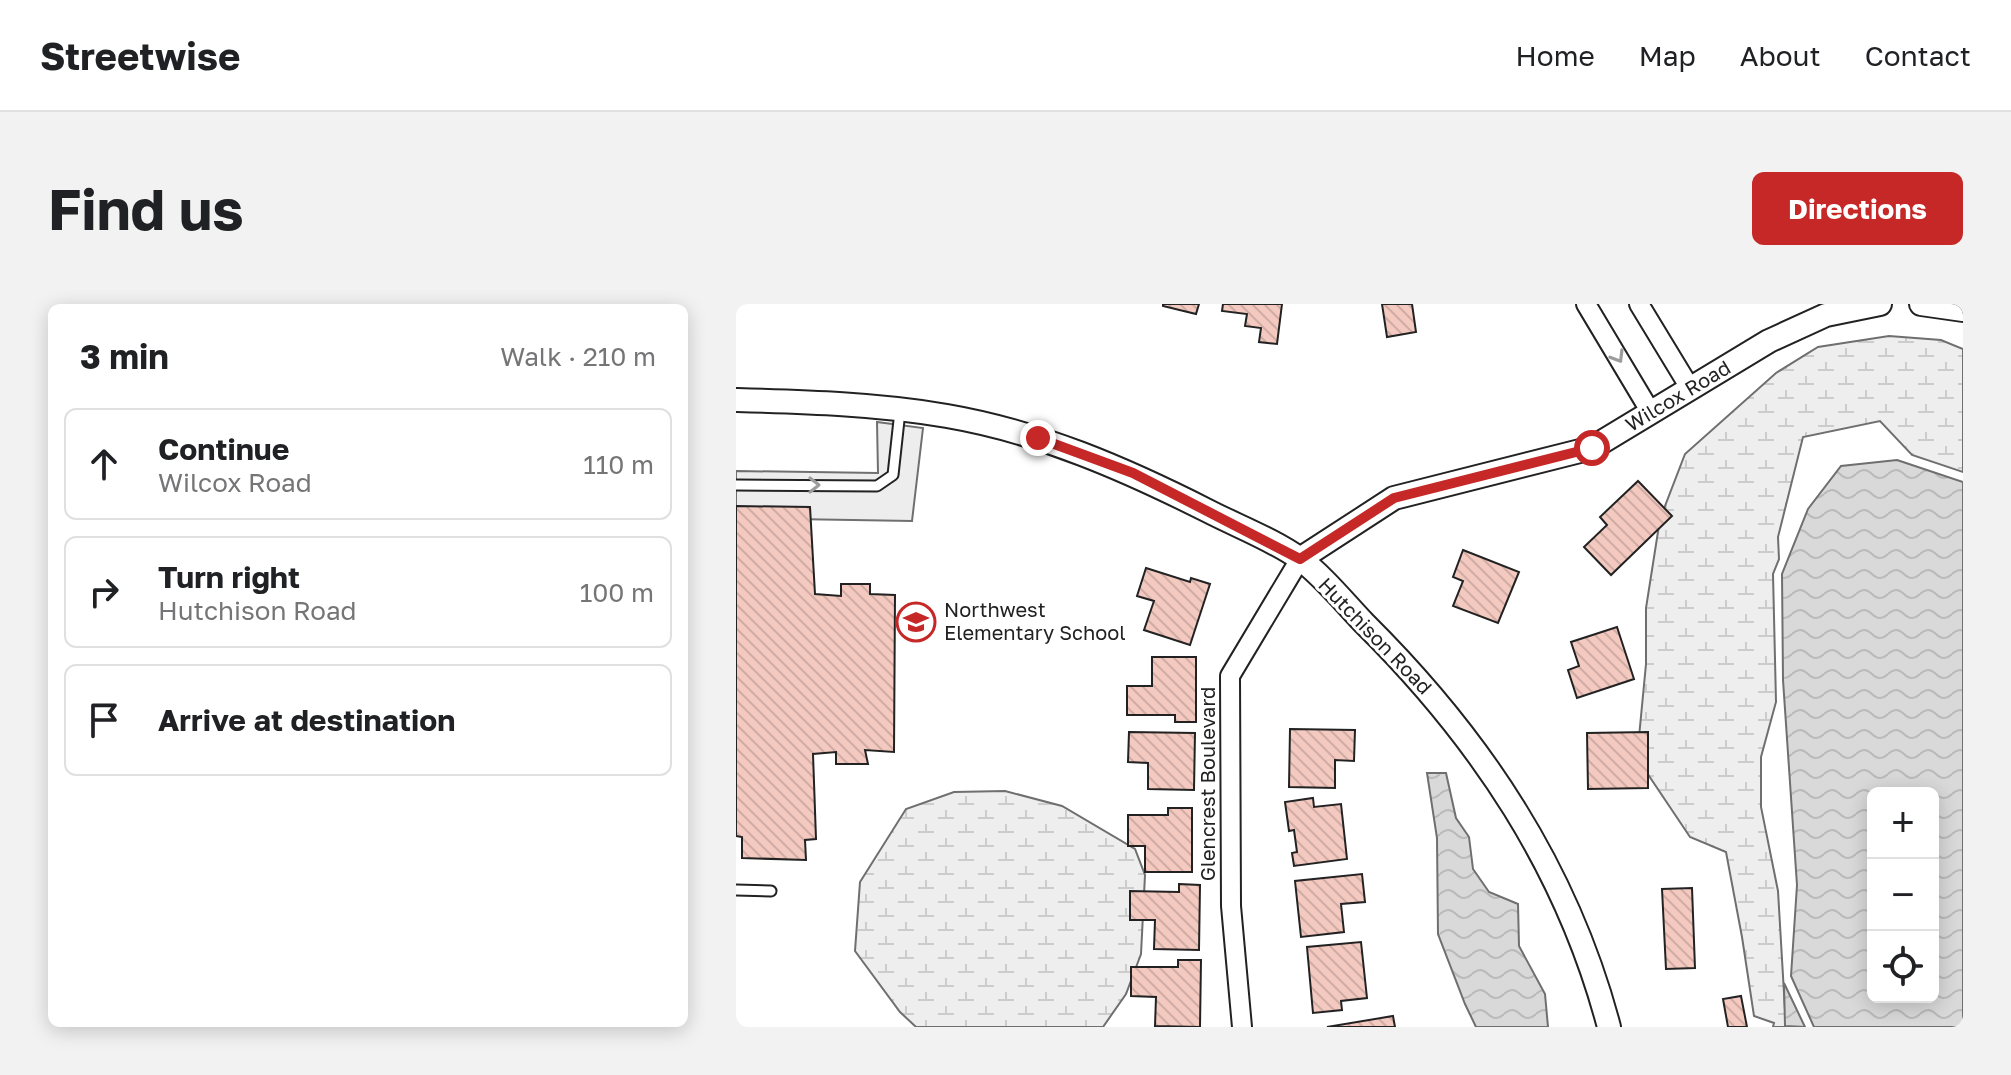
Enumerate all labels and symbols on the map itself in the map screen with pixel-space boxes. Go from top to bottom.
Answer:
one-way arrow [1609,348,1624,363]
street label: Wilcox Road [1621,354,1734,436]
route end [1020,420,1056,456]
route start [1574,430,1610,466]
one-way arrow [808,476,821,494]
street label: Hutchison Road [1314,572,1437,699]
place label: Northwest Elementary School [944,597,1126,644]
school or university icon: Northwest Elementary School [895,601,937,643]
street label: Glencrest Boulevard [1195,687,1219,881]

